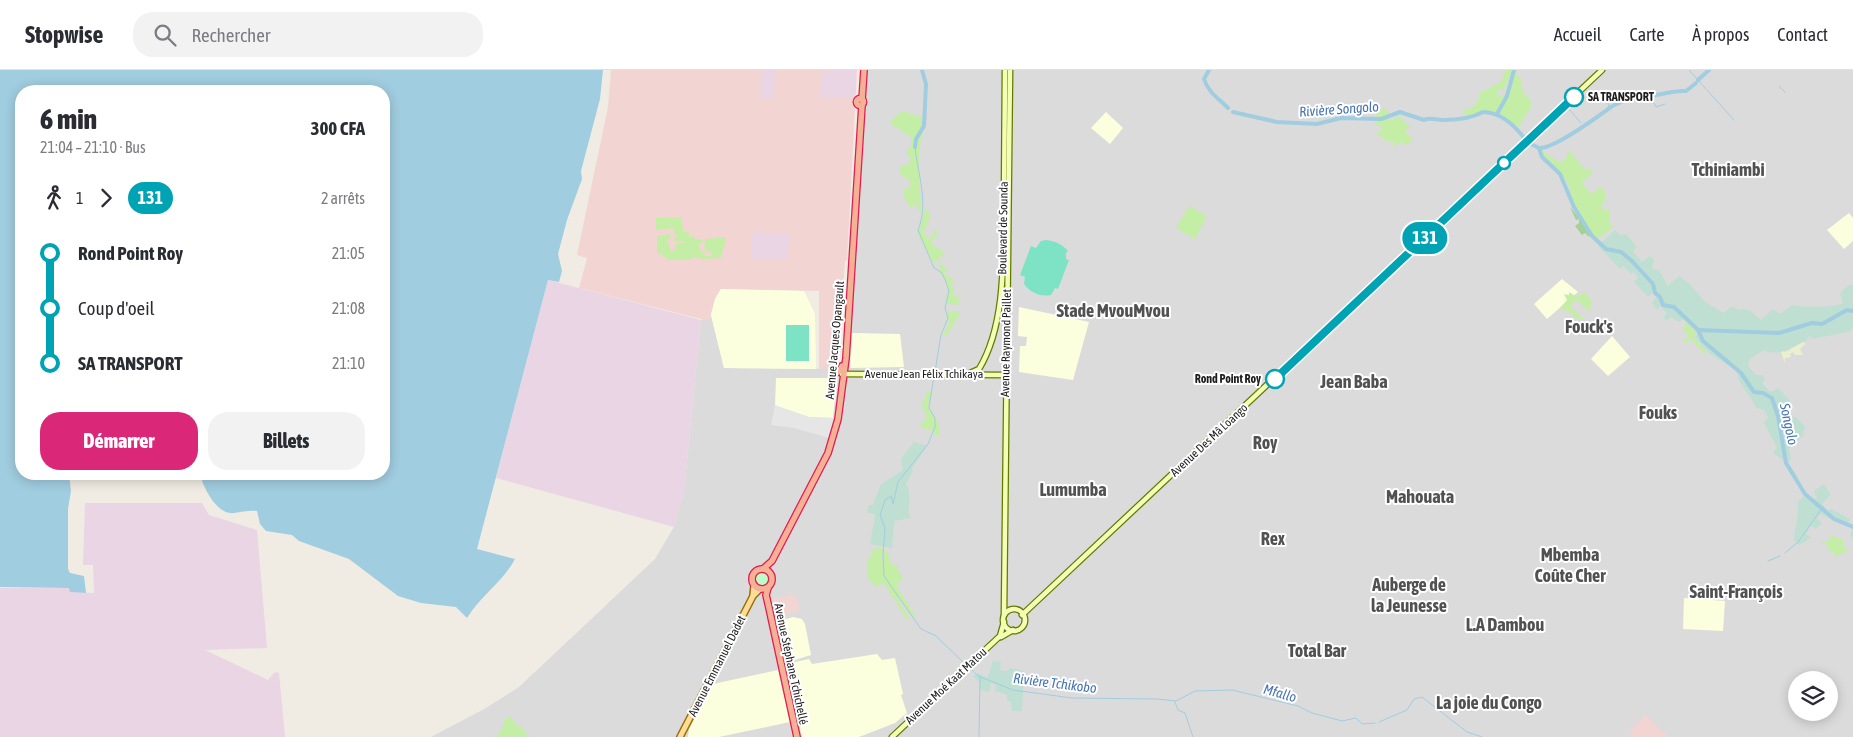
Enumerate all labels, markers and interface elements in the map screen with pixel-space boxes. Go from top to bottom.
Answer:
search box [133,12,483,57]
text: Stopwise [25,21,103,48]
icon: search [151,21,179,49]
text: Rechercher [191,24,270,46]
text: Accueil [1554,24,1602,45]
text: Carte [1630,24,1664,45]
text: À propos [1692,24,1749,45]
text: Contact [1777,24,1828,45]
marker: SA TRANSPORT [1564,87,1584,107]
place label: SA TRANSPORT [1588,90,1655,104]
water label: Rivière Songolo [1299,98,1380,120]
text: 6 min [40,103,97,135]
text: 300 CFA [310,117,365,139]
text: 21:04 – 21:10 · Bus [40,138,146,156]
unlabelled marker [1497,156,1511,170]
district label: Tchiniambi [1691,159,1765,180]
street label: Boulevard de Sounda [995,181,1011,275]
icon: walk [40,184,68,212]
icon: forward [92,184,120,212]
text: 131 [138,187,163,208]
text: 1 [76,189,84,207]
text: 2 arrêts [321,189,365,207]
line badge: 131 [1396,222,1454,254]
text: 131 [1412,227,1438,248]
text: Rond Point Roy [78,242,183,264]
text: 21:05 [332,244,365,262]
street label: Avenue Jacques Opangault [823,280,847,400]
street label: Avenue Raymond Paillet [998,288,1014,397]
text: Coup d'oeil [78,297,155,319]
text: 21:08 [332,299,365,317]
district label: Stade MvouMvou [1056,300,1170,321]
district label: Fouck's [1565,316,1614,337]
text: SA TRANSPORT [78,352,182,374]
text: 21:10 [332,354,365,372]
street label: Avenue Jean Félix Tchikaya [865,367,983,381]
marker: Rond Point Roy [1265,369,1285,389]
district label: Jean Baba [1319,371,1388,392]
place label: Rond Point Roy [1195,372,1261,386]
street label: Avenue Des Mâ Loango [1168,400,1251,479]
water label: Songolo [1777,401,1801,447]
district label: Fouks [1639,402,1678,423]
button: Démarrer [40,412,198,470]
button: Billets [208,412,365,470]
district label: Roy [1253,432,1278,453]
district label: Lumumba [1039,479,1107,500]
district label: Mahouata [1386,486,1454,507]
district label: Rex [1261,528,1286,549]
district label: Mbemba Coûte Cher [1534,544,1606,586]
district label: Auberge de la Jeunesse [1371,574,1447,616]
district label: Saint-François [1689,581,1783,602]
street label: Avenue Stéphane Tchichellé [771,602,811,726]
street label: Avenue Emmanuel Dadet [685,613,749,719]
district label: L.A Dambou [1466,614,1545,635]
district label: Total Bar [1288,640,1347,661]
street label: Avenue Moé Kaat Matou [902,645,990,727]
water label: Rivière Tchikobo [1012,670,1098,696]
map controls [1788,671,1838,721]
button: layers [1788,671,1838,721]
water label: Mfallo [1262,681,1299,705]
district label: La joie du Congo [1436,692,1542,713]

